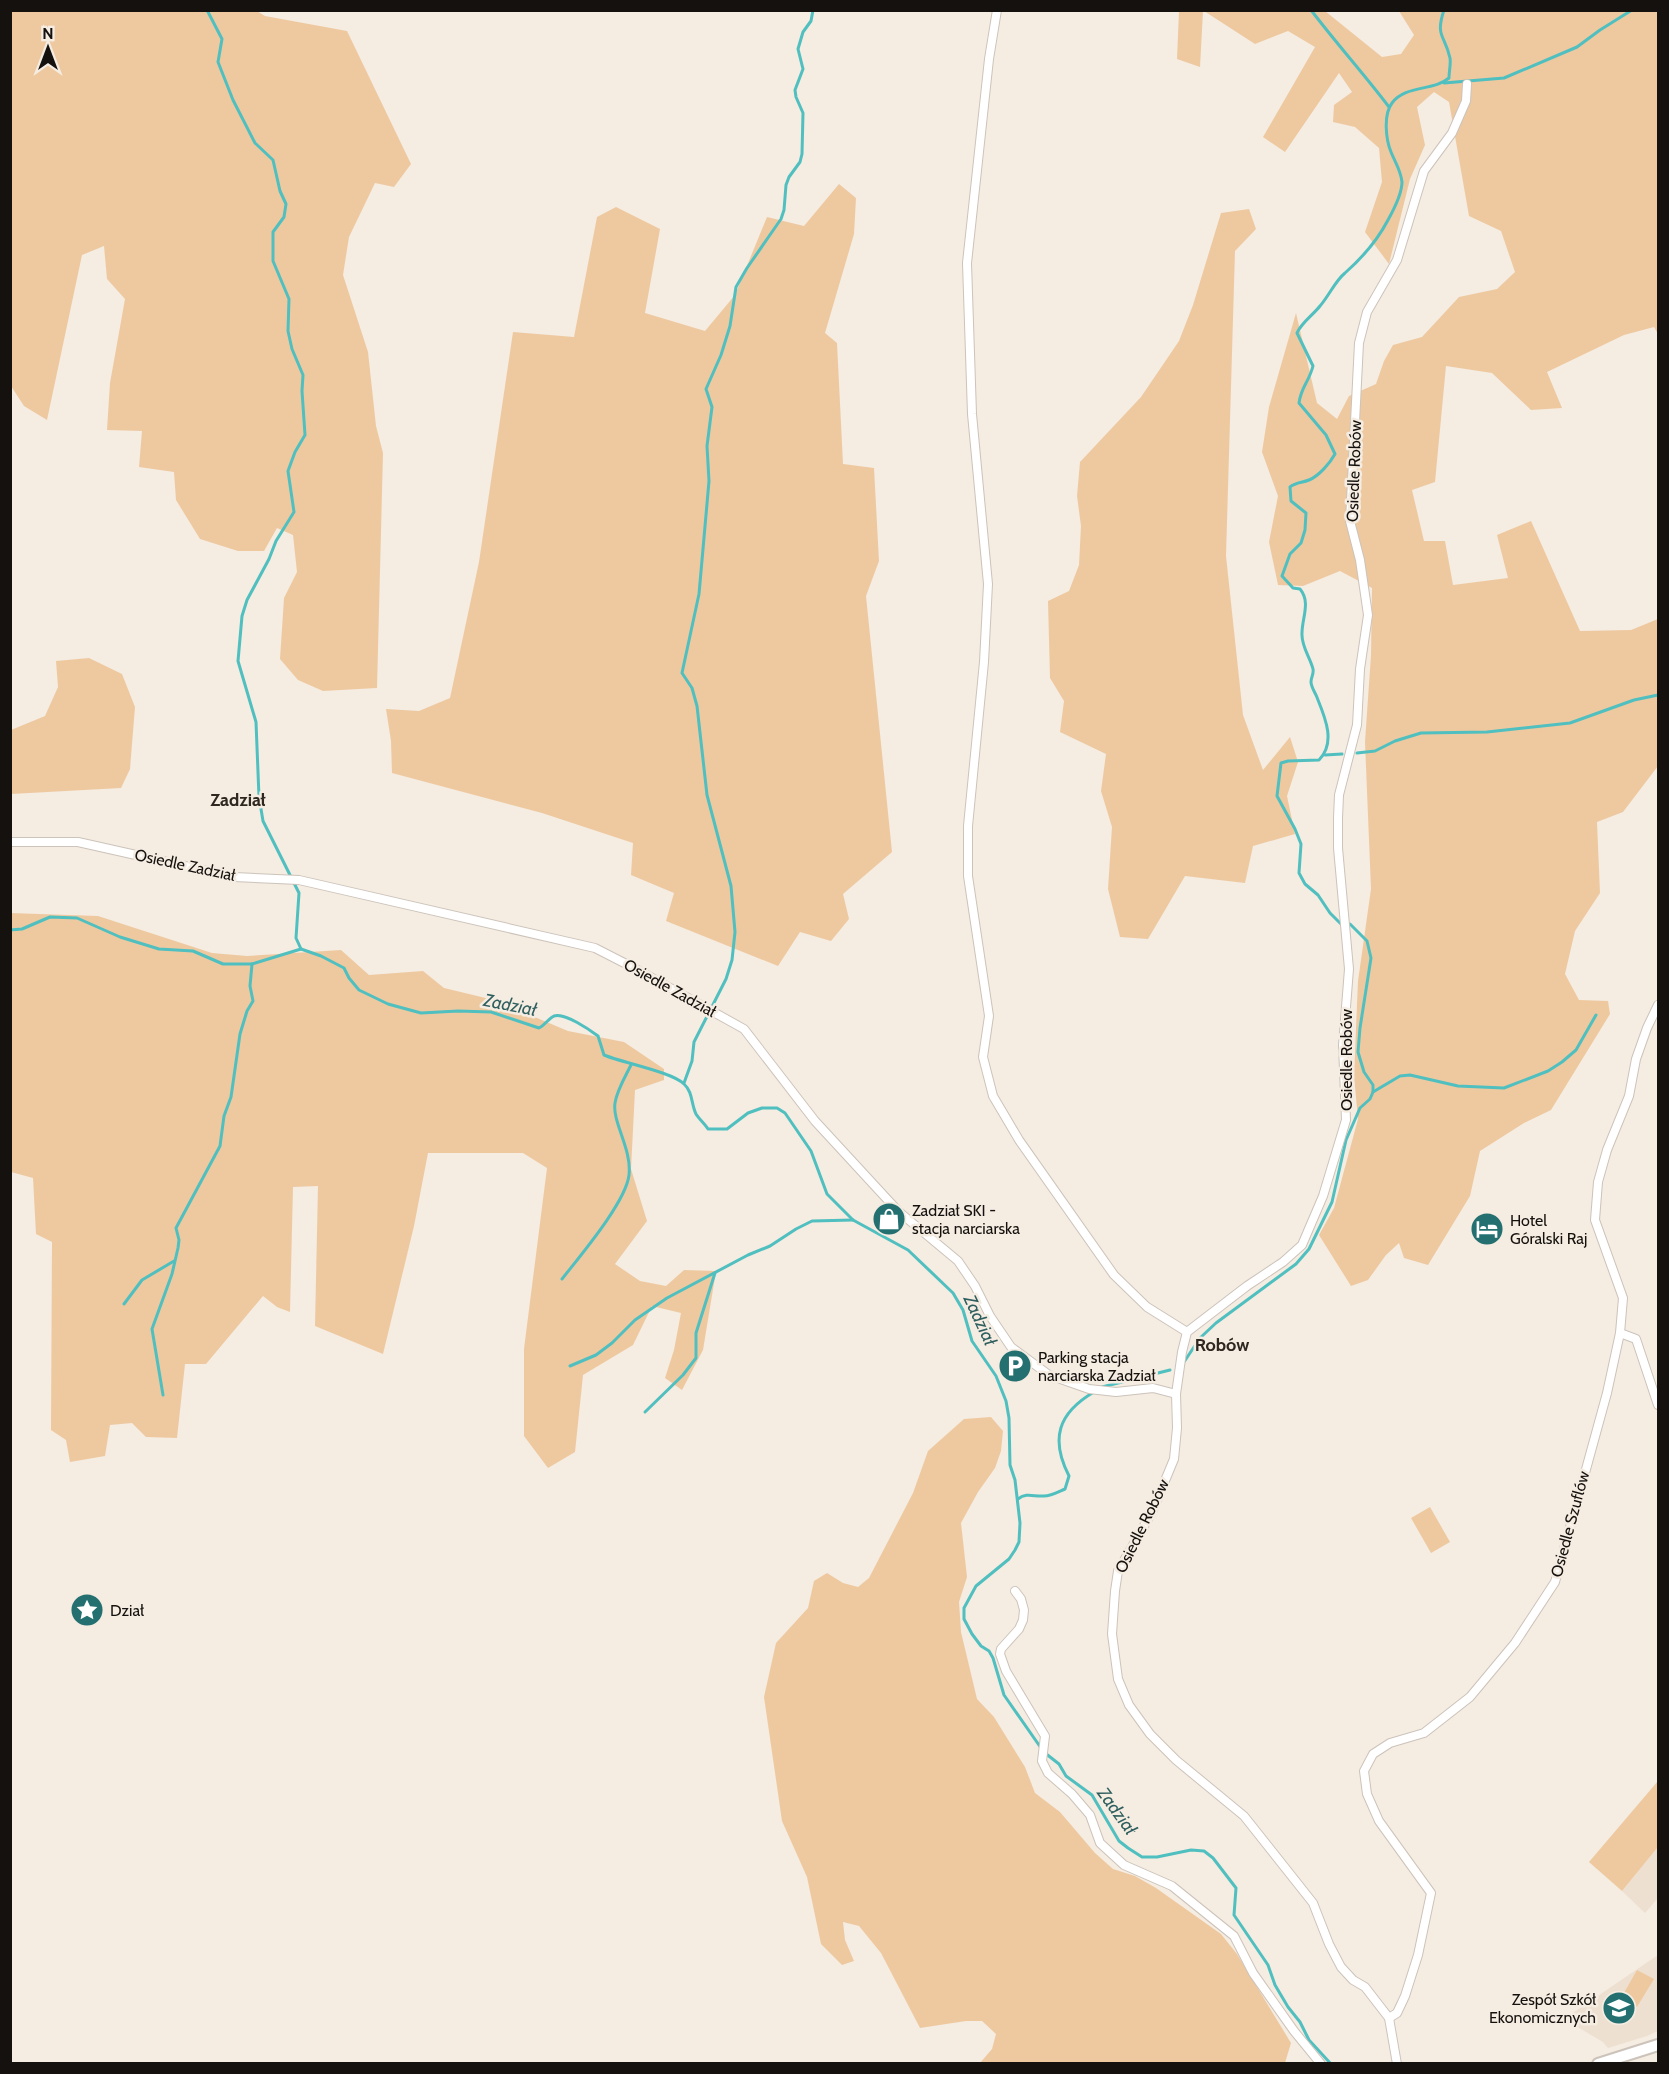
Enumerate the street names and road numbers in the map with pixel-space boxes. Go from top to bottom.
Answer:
street label: Osiedle Robów [1343,419,1365,522]
street label: Osiedle Zadział [133,845,237,885]
street label: Osiedle Zadział [621,955,720,1021]
street label: Osiedle Robów [1337,1009,1356,1111]
street label: Osiedle Szuflów [1547,1468,1593,1579]
street label: Osiedle Robów [1111,1476,1173,1576]

